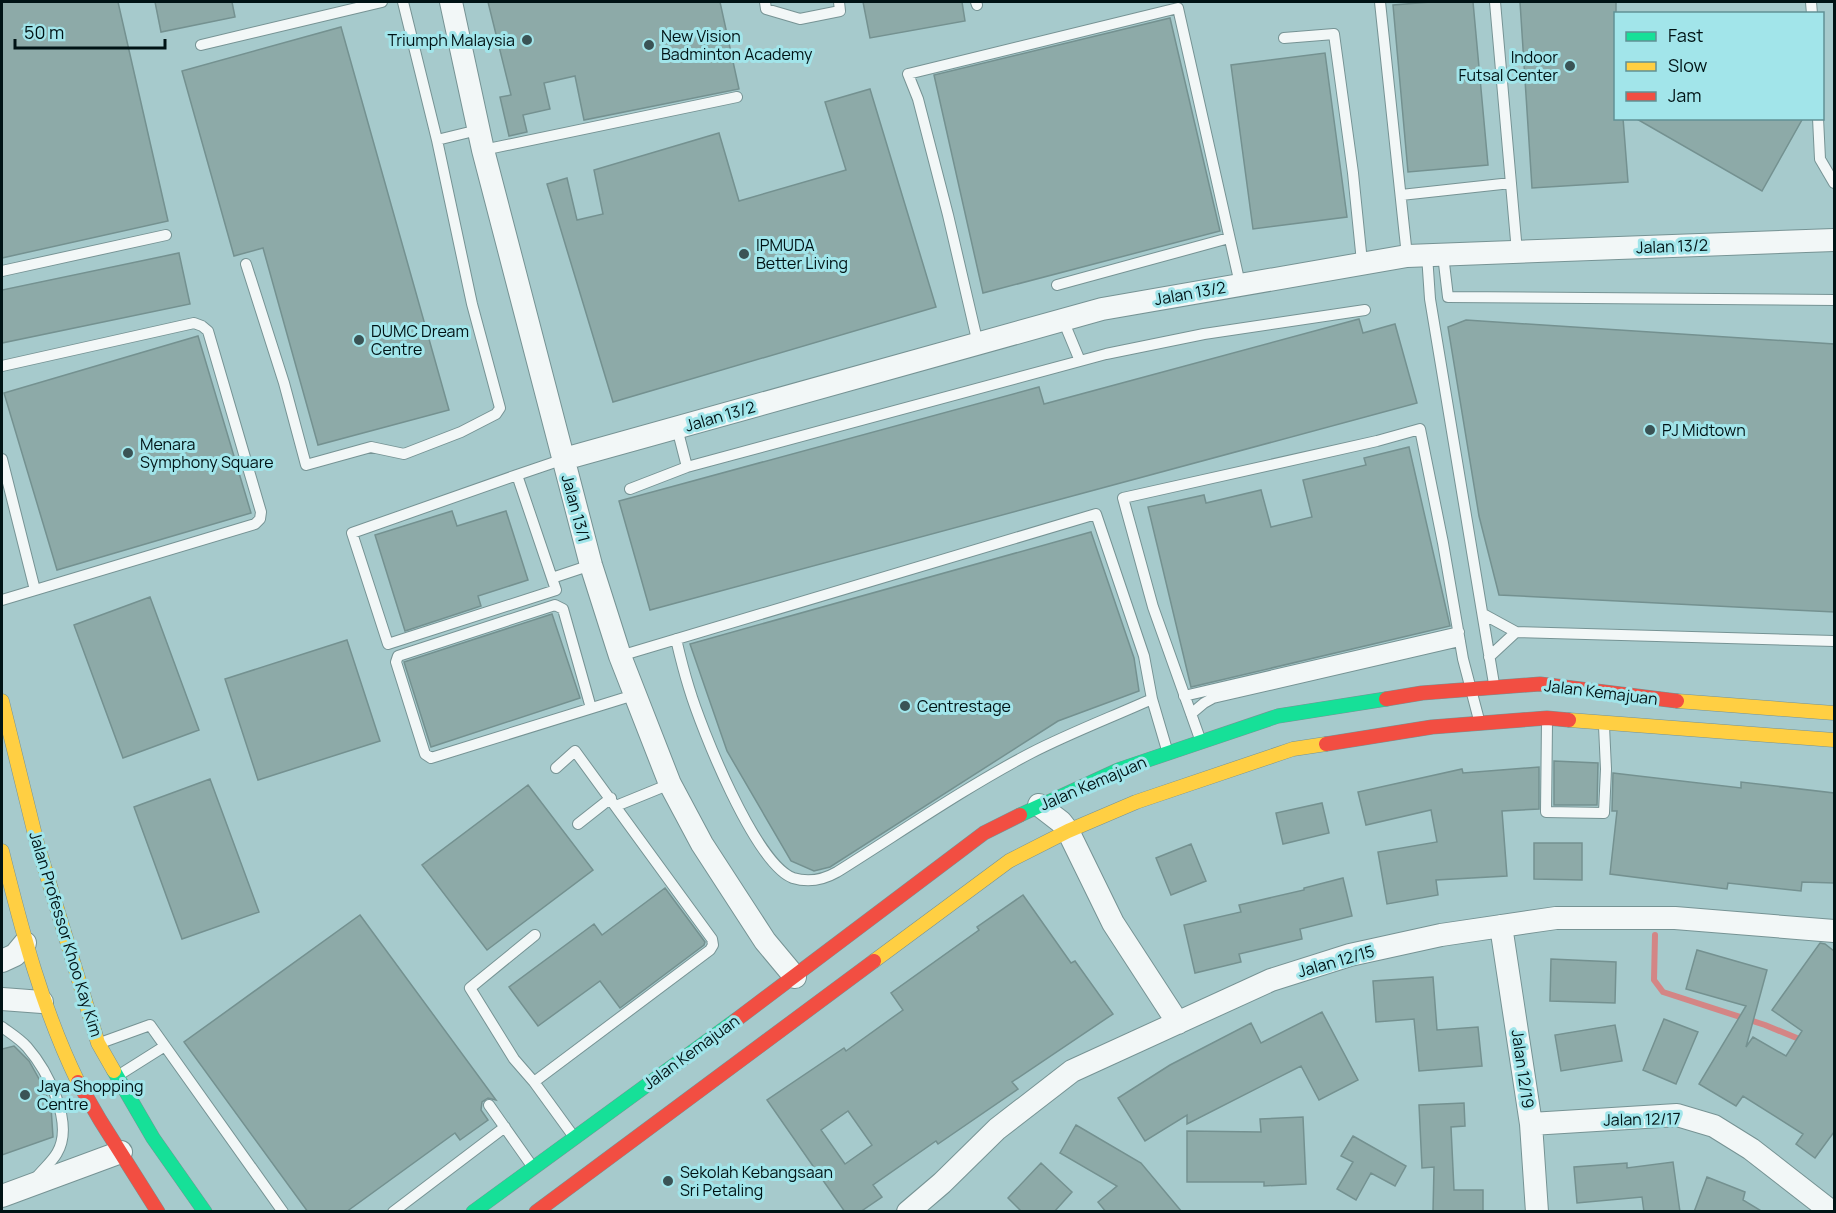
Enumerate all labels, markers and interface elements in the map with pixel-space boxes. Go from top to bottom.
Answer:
scale bar [15,12,165,50]
legend [1614,12,1824,120]
text: 50 m [24,20,64,44]
text: Fast [1668,23,1703,47]
place label: New Vision Badminton Academy [661,25,813,65]
place label: Triumph Malaysia [388,29,515,51]
marker: Triumph Malaysia [520,33,534,47]
marker: New Vision Badminton Academy [642,38,656,52]
place label: Indoor Futsal Center [1459,46,1558,86]
text: Slow [1668,53,1708,77]
marker: Indoor Futsal Center [1563,59,1577,73]
text: Jam [1668,83,1702,107]
place label: IPMUDA Better Living [756,234,848,274]
street label: Jalan 13/2 [1636,234,1708,258]
marker: IPMUDA Better Living [737,247,751,261]
street label: Jalan 13/2 [1153,276,1227,310]
place label: DUMC Dream Centre [371,320,469,360]
marker: DUMC Dream Centre [352,333,366,347]
street label: Jalan 13/2 [682,395,758,437]
place label: PJ Midtown [1662,419,1746,441]
marker: PJ Midtown [1643,423,1657,437]
place label: Menara Symphony Square [140,433,274,473]
marker: Menara Symphony Square [121,446,135,460]
street label: Jalan 13/1 [556,472,596,544]
street label: Jalan Kemajuan [1543,674,1659,710]
place label: Centrestage [917,695,1011,717]
marker: Centrestage [898,699,912,713]
street label: Jalan Kemajuan [1036,751,1150,815]
street label: Jalan Professor Khoo Kay Kim [24,829,108,1039]
street label: Jalan 12/15 [1295,940,1377,982]
street label: Jalan Kemajuan [638,1010,744,1094]
street label: Jalan 12/19 [1507,1028,1539,1110]
place label: Jaya Shopping Centre [37,1075,144,1115]
marker: Jaya Shopping Centre [18,1088,32,1102]
street label: Jalan 12/17 [1603,1107,1681,1131]
place label: Sekolah Kebangsaan Sri Petaling [680,1161,833,1201]
marker: Sekolah Kebangsaan Sri Petaling [661,1174,675,1188]

